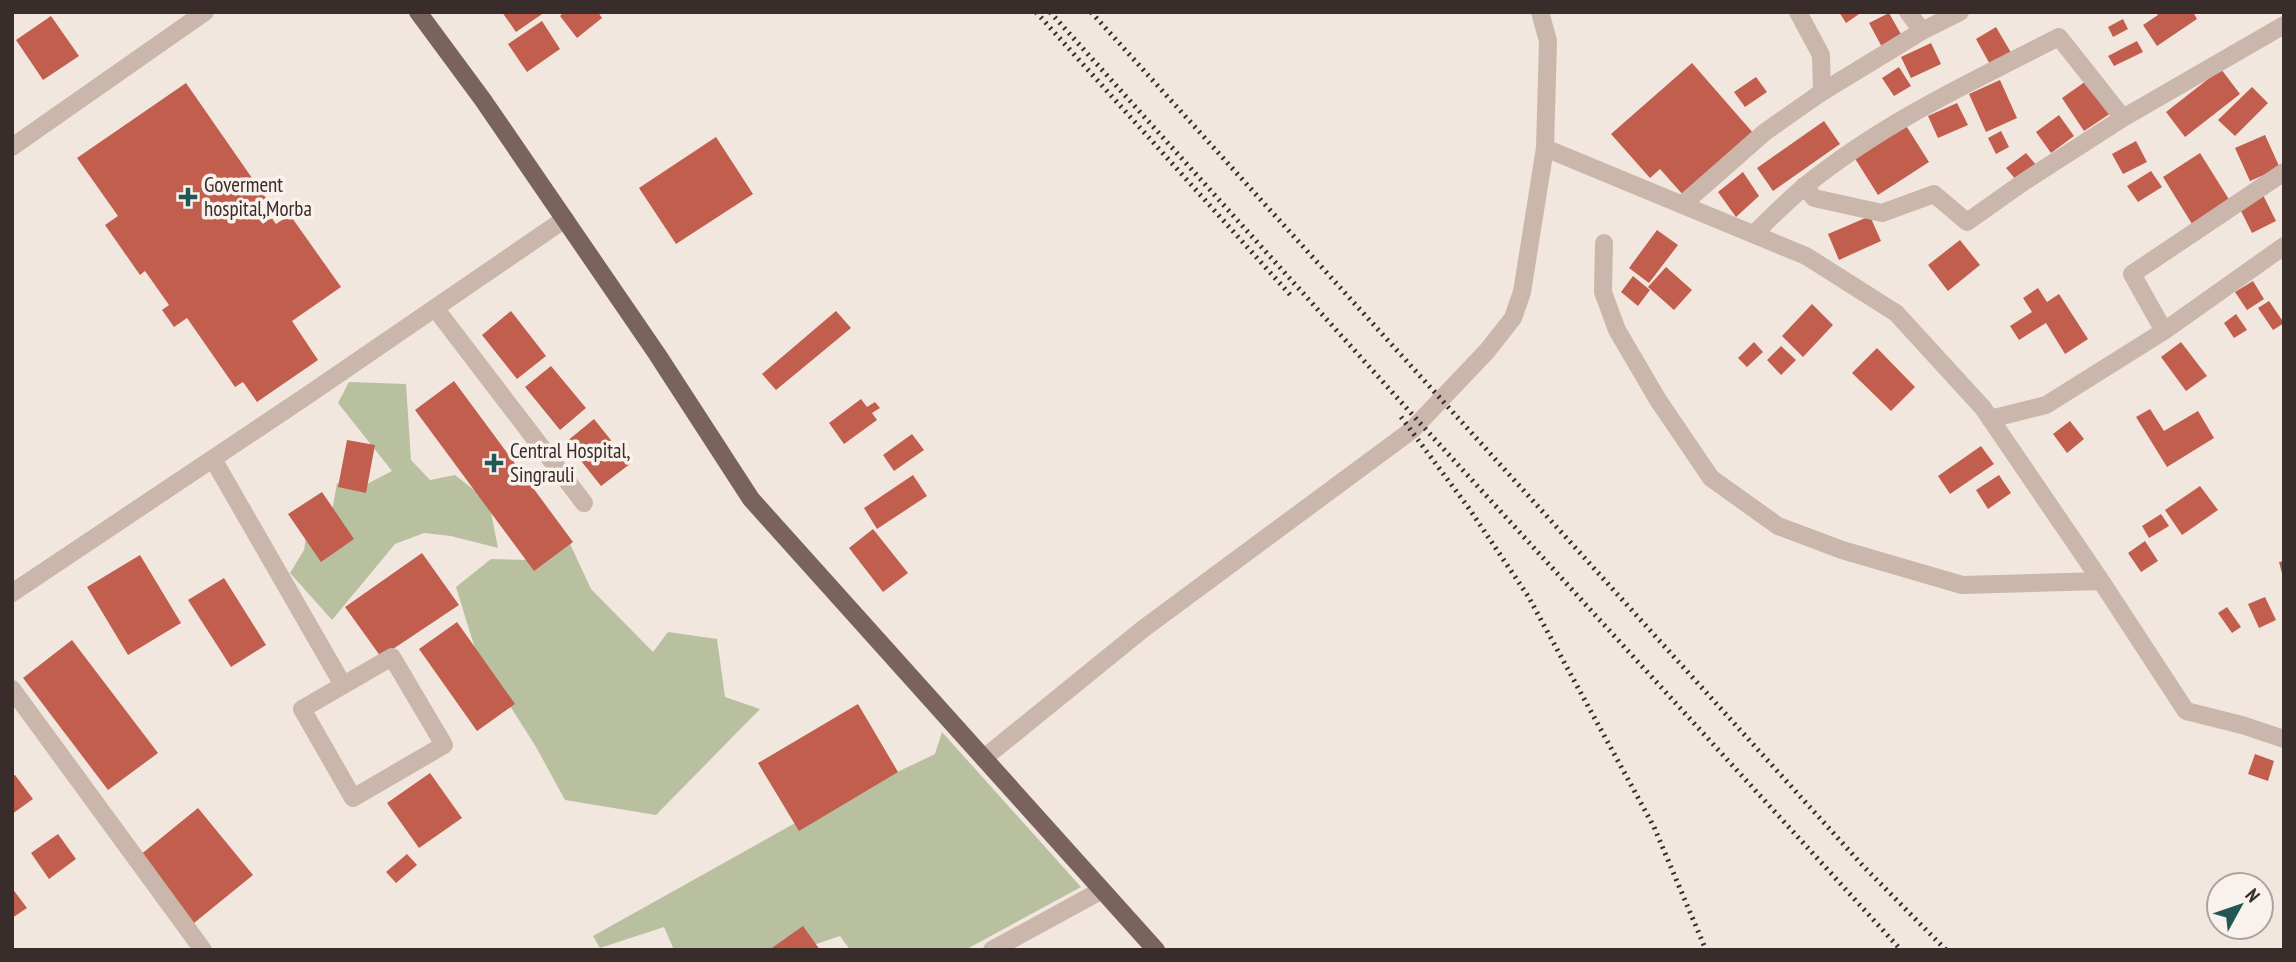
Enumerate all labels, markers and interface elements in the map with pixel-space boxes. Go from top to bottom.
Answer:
place label: Goverment hospital,Morba [204,171,312,222]
marker: Goverment hospital,Morba [178,187,198,207]
place label: Central Hospital, Singrauli [510,437,630,488]
marker: Central Hospital, Singrauli [484,453,504,473]
north arrow [2205,871,2275,941]
text: N [2241,883,2266,907]

